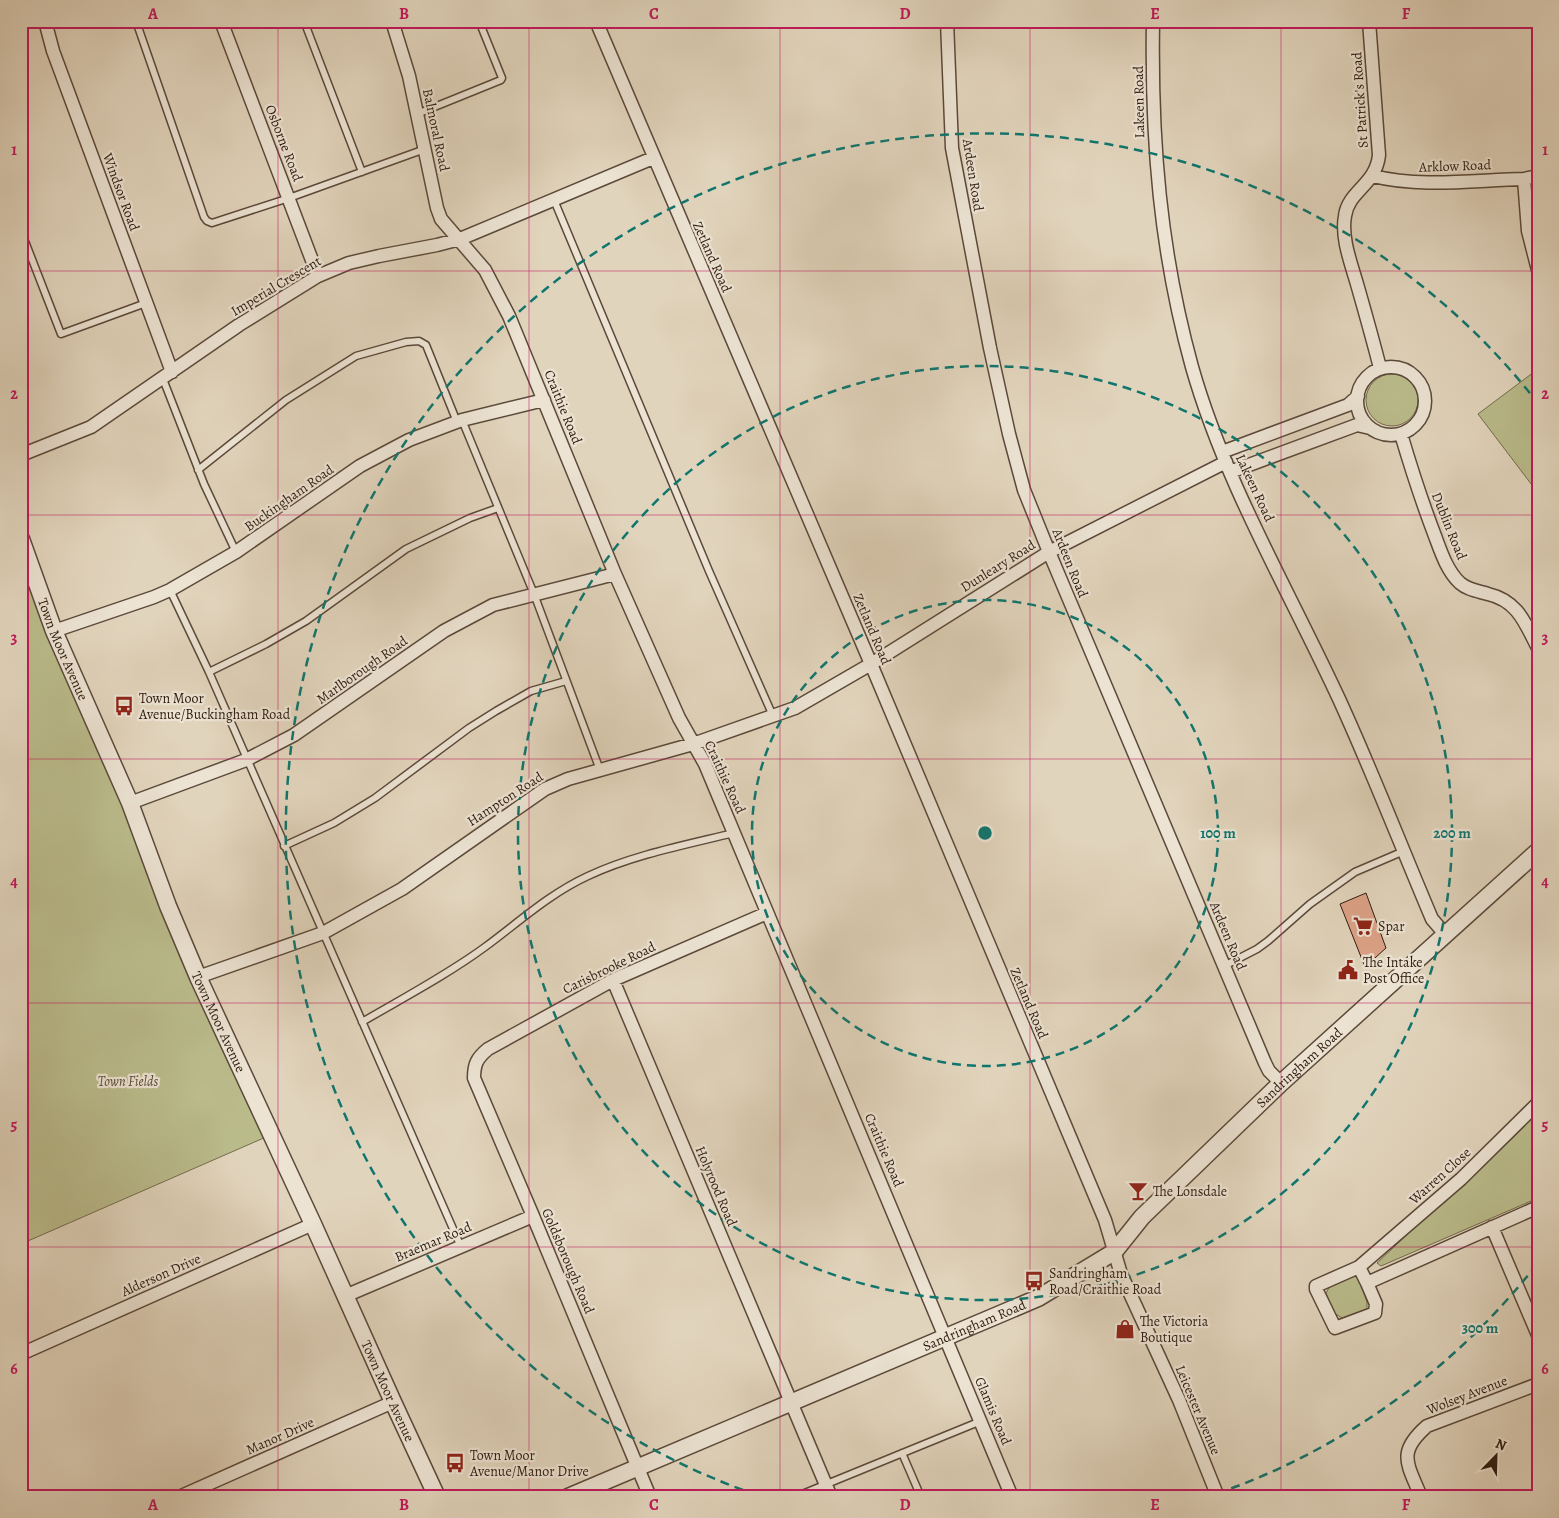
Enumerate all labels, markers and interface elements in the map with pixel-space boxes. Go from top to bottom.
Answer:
text: A [147,3,159,25]
text: B [399,3,409,25]
text: C [649,3,659,25]
text: D [899,3,911,25]
text: E [1150,3,1160,25]
text: F [1402,3,1411,25]
street label: St Patrick's Road [1347,51,1373,149]
street label: Lakeen Road [1129,65,1149,138]
street label: Balmoral Road [418,87,454,174]
street label: Osborne Road [261,102,307,184]
street label: Ardeen Road [958,137,988,213]
text: 1 [11,139,17,161]
text: 1 [1542,139,1548,161]
street label: Windsor Road [98,150,144,234]
street label: Arklow Road [1418,155,1492,177]
street label: Zetland Road [688,219,736,296]
street label: Imperial Crescent [227,251,325,320]
street label: Craithie Road [540,367,587,447]
text: 2 [10,383,18,405]
text: 2 [1541,383,1549,405]
street label: Lakeen Road [1231,451,1279,525]
street label: Buckingham Road [241,460,338,536]
street label: Dublin Road [1427,489,1471,563]
street label: Ardeen Road [1047,525,1093,601]
street label: Dunleary Road [957,535,1039,597]
street label: Zetland Road [848,590,896,668]
street label: Town Moor Avenue [33,595,93,703]
text: 3 [11,627,18,649]
text: 3 [1542,627,1549,649]
street label: Marlborough Road [313,631,412,709]
place label: Town Moor Avenue/Buckingham Road [138,689,291,724]
bus stop icon: Town Moor Avenue/Buckingham Road [113,695,135,717]
street label: Craithie Road [700,737,750,817]
street label: Hampton Road [463,767,547,831]
text: 100 m [1200,823,1236,843]
text: 200 m [1433,823,1471,843]
centre of rings [976,824,994,842]
text: 4 [10,871,18,893]
text: 4 [1541,871,1549,893]
street label: Ardeen Road [1205,898,1251,974]
supermarket icon: Spar [1352,915,1374,937]
place label: Spar [1378,917,1405,936]
street label: Carisbrooke Road [559,937,659,999]
place label: The Intake Post Office [1363,953,1424,988]
public building icon: The Intake Post Office [1337,959,1359,981]
street label: Zetland Road [1005,964,1053,1042]
street label: Town Moor Avenue [187,968,251,1075]
street label: Sandringham Road [1252,1023,1346,1112]
park label: Town Fields [98,1072,158,1091]
street label: Craithie Road [860,1110,908,1190]
text: 5 [11,1114,18,1136]
text: 5 [1542,1114,1549,1136]
street label: Holyrood Road [691,1143,742,1230]
street label: Warren Close [1404,1143,1475,1209]
bar icon: The Lonsdale [1127,1180,1149,1202]
place label: The Lonsdale [1153,1182,1227,1201]
street label: Goldsborough Road [537,1205,599,1317]
street label: Braemar Road [392,1217,475,1267]
street label: Alderson Drive [117,1249,204,1301]
place label: Sandringham Road/Craithie Road [1049,1264,1162,1299]
bus stop icon: Sandringham Road/Craithie Road [1023,1270,1045,1292]
street label: Sandringham Road [919,1295,1029,1355]
place label: The Victoria Boutique [1140,1312,1209,1347]
shop icon: The Victoria Boutique [1114,1318,1136,1340]
text: 300 m [1462,1318,1499,1338]
street label: Town Moor Avenue [357,1337,419,1444]
text: 6 [10,1358,18,1380]
text: 6 [1541,1358,1549,1380]
street label: Leicester Avenue [1171,1362,1225,1458]
street label: Wolsey Avenue [1423,1371,1510,1419]
street label: Glamis Road [970,1374,1016,1448]
street label: Manor Drive [243,1413,317,1459]
north arrow [1472,1430,1522,1480]
text: N [1492,1434,1509,1455]
place label: Town Moor Avenue/Manor Drive [469,1446,589,1481]
bus stop icon: Town Moor Avenue/Manor Drive [444,1452,466,1474]
text: A [147,1494,159,1516]
text: B [399,1494,409,1516]
text: C [649,1494,659,1516]
text: D [899,1494,911,1516]
text: E [1150,1494,1160,1516]
text: F [1402,1494,1411,1516]

